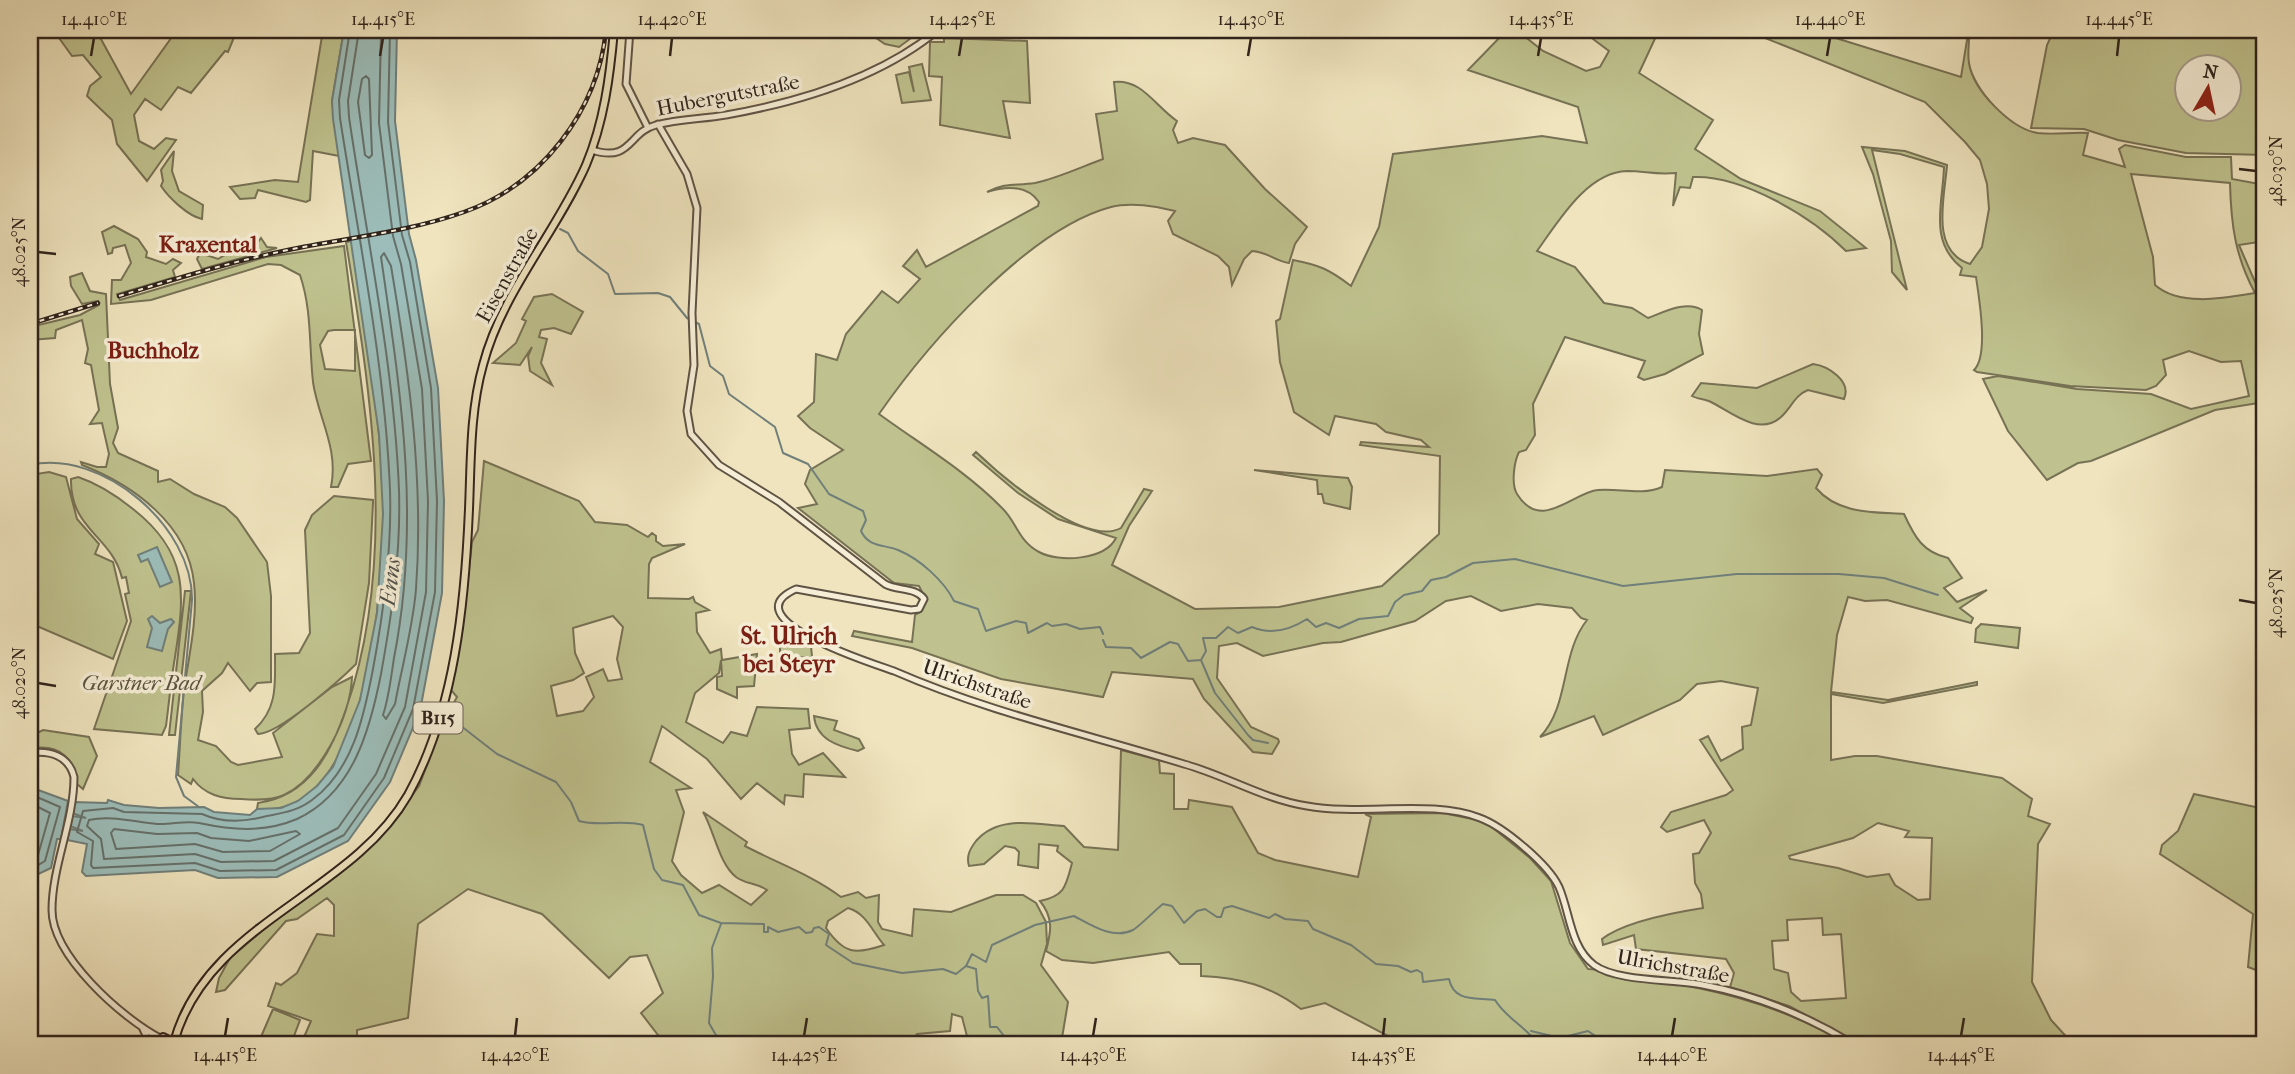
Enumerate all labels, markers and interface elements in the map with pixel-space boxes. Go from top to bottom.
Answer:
text: 14.410°E [61,9,127,30]
text: 14.415°E [351,9,415,30]
text: 14.420°E [638,9,706,30]
text: 14.425°E [929,9,995,30]
text: 14.430°E [1218,9,1284,30]
text: 14.435°E [1509,9,1573,30]
text: 14.440°E [1795,9,1865,30]
text: 14.445°E [2085,9,2153,30]
north arrow [2172,52,2242,122]
text: N [2202,60,2220,84]
street label: Hubergutstraße [654,69,802,121]
text: 48.030°N [2266,135,2287,206]
text: 48.025°N [9,217,30,287]
street label: Eisenstraße [471,223,543,327]
district label: Kraxental [159,231,258,258]
district label: Buchholz [107,337,200,364]
water label: Enns [373,555,406,610]
text: 48.025°N [2266,568,2287,638]
district label: St. Ulrich bei Steyr [740,622,838,678]
text: 48.020°N [9,646,30,719]
street label: Ulrichstraße [919,654,1035,714]
park label: Garstner Bad [82,671,203,695]
road number: B115 [414,702,462,734]
street label: Ulrichstraße [1615,944,1731,988]
text: 14.415°E [193,1045,257,1066]
text: 14.420°E [481,1045,549,1066]
text: 14.425°E [771,1045,837,1066]
text: 14.430°E [1060,1045,1126,1066]
text: 14.435°E [1351,1045,1415,1066]
text: 14.440°E [1637,1045,1707,1066]
text: 14.445°E [1927,1045,1995,1066]

